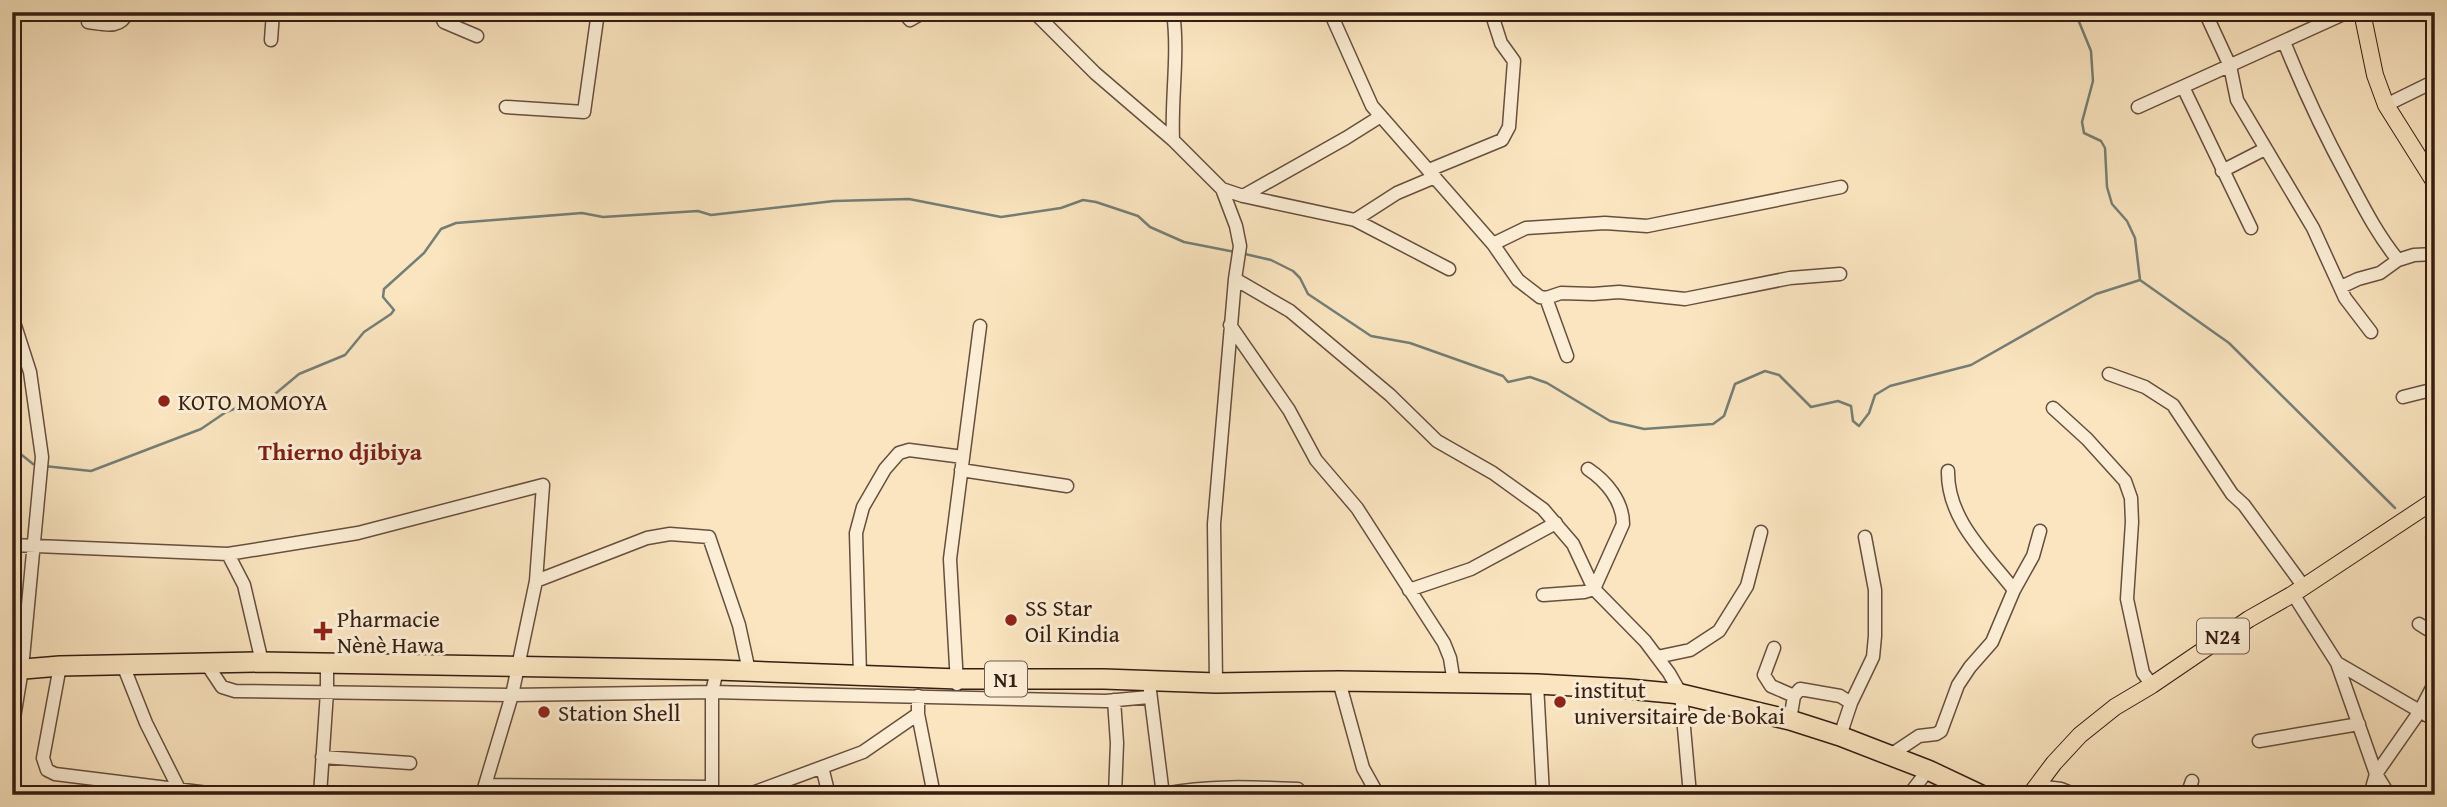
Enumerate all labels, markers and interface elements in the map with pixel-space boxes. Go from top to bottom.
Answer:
place label: KOTO MOMOYA [178,385,328,418]
marker: KOTO MOMOYA [156,393,172,409]
district label: Thierno djibiya [258,434,423,469]
place label: SS Star Oil Kindia [1025,591,1120,650]
place label: Pharmacie Nènè Hawa [337,602,444,661]
marker: SS Star Oil Kindia [1003,612,1019,628]
road number: N24 [2197,618,2249,654]
marker: Pharmacie Nènè Hawa [315,623,331,639]
road number: N1 [985,662,1027,696]
place label: institut universitaire de Bokai [1574,673,1785,732]
marker: institut universitaire de Bokai [1552,694,1568,710]
place label: Station Shell [558,696,680,729]
marker: Station Shell [536,704,552,720]

